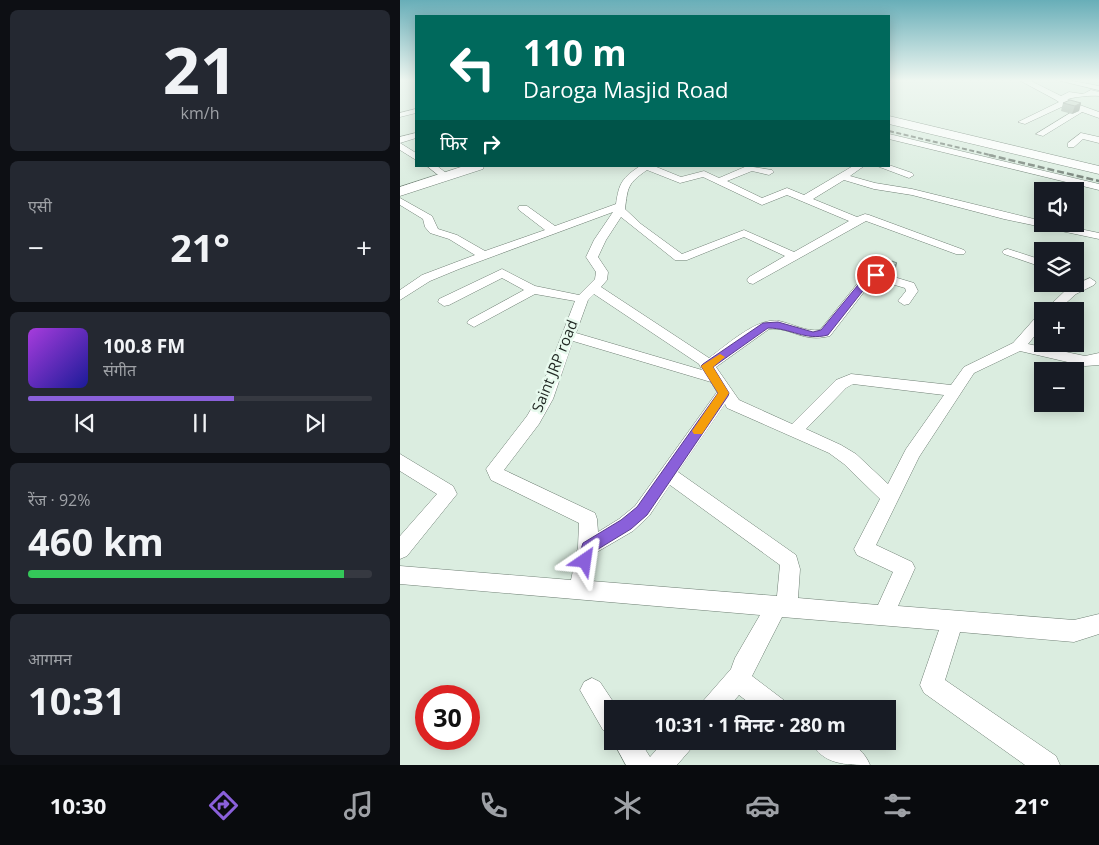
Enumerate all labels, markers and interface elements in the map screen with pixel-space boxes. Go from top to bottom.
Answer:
text: 21 [163,25,237,113]
text: 110 m [523,29,627,76]
icon: left [440,35,505,100]
text: Daroga Masjid Road [523,74,729,104]
text: km/h [181,102,219,124]
text: फिर [440,130,467,156]
icon: right [477,130,505,158]
map controls [1034,182,1084,412]
button: sound [1034,182,1084,232]
text: एसी [28,195,52,217]
text: 21° [170,221,230,273]
text: − [28,228,44,266]
text: + [356,228,372,266]
button: layers [1034,242,1084,292]
pin [855,254,897,296]
icon: arrive [862,261,890,289]
button: + [1034,302,1084,352]
street label: Saint JRP road [527,317,582,415]
text: 100.8 FM [103,333,185,359]
text: संगीत [103,359,136,381]
button: − [1034,362,1084,412]
icon: previous [71,409,99,437]
icon: pause [186,409,214,437]
icon: next [301,409,329,437]
text: रेंज · 92% [28,489,90,511]
text: 460 km [28,515,164,567]
position arrow [558,534,610,586]
text: आगमन [28,648,72,670]
text: 10:31 [28,674,126,726]
speed limit sign: 30 [415,685,480,750]
text: 10:31 · 1 मिनट · 280 m [654,712,846,738]
icon: directions [206,788,241,823]
icon: music [341,788,376,823]
icon: phone [476,788,511,823]
icon: climate [610,788,645,823]
icon: car [745,788,780,823]
icon: filters [880,788,915,823]
text: 10:30 [50,790,106,820]
text: 21° [1014,790,1049,820]

